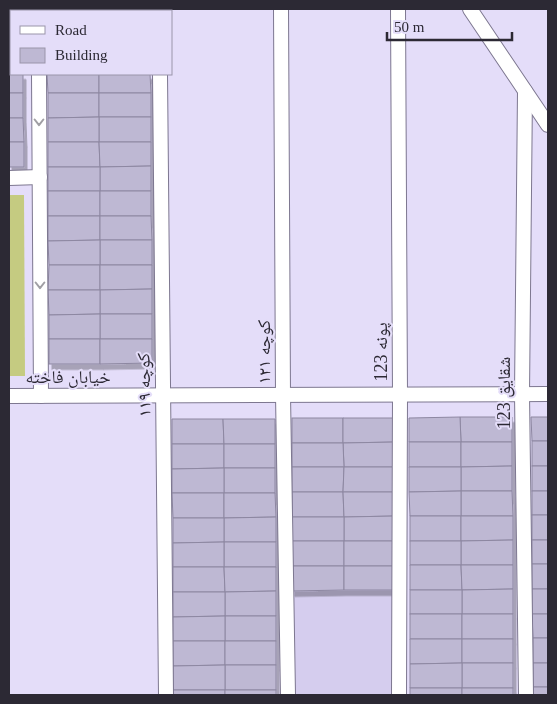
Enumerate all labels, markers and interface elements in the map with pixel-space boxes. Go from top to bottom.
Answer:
legend [10,10,172,75]
scale bar [387,10,512,42]
text: 50 m [394,19,425,35]
text: Road [55,22,87,38]
text: Building [55,47,108,63]
one-way arrow [34,119,44,127]
one-way arrow [35,281,46,289]
street label: کوچه ۱۲۱ [254,319,275,384]
street label: 123 پونه [371,322,392,382]
street label: کوچه ۱۱۹ [133,352,155,417]
street label: 123 شقایق [494,357,515,429]
street label: خیابان فاخته [25,367,111,388]

